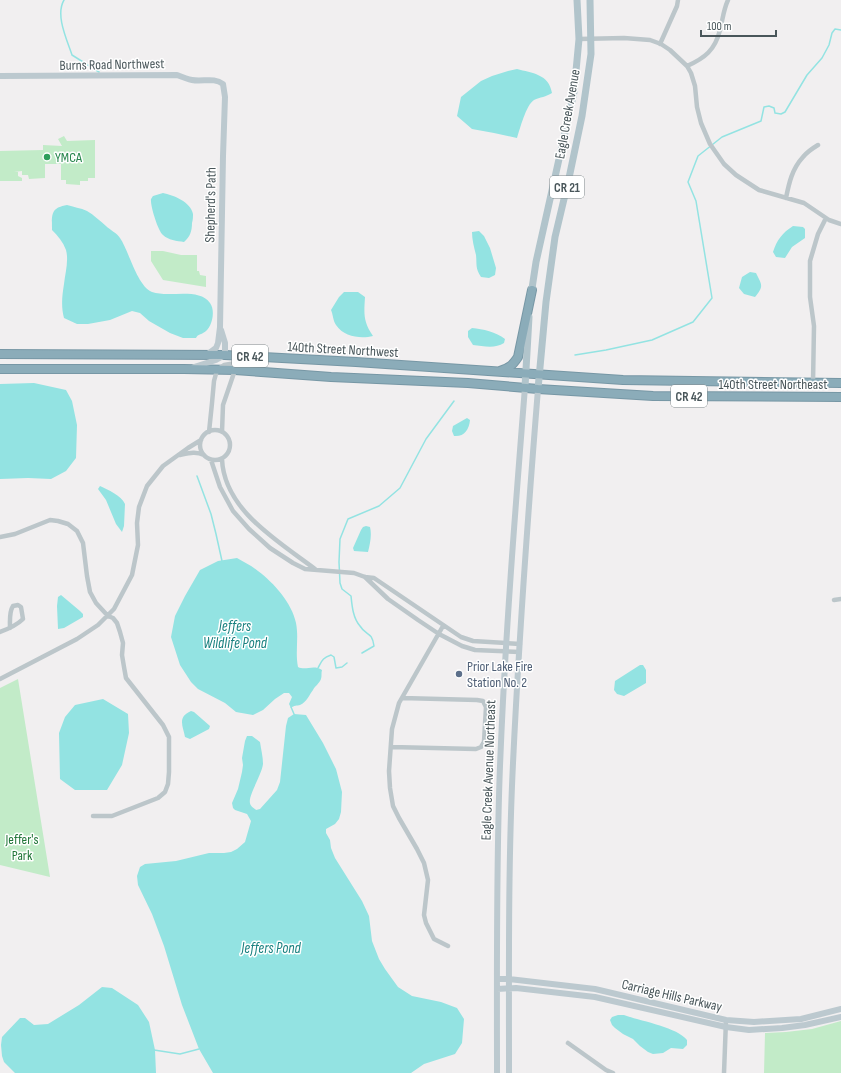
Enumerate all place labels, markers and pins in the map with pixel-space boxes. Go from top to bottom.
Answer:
place label: YMCA [55,149,83,166]
marker: YMCA [42,152,52,162]
place label: Prior Lake Fire Station No. 2 [467,658,533,691]
marker: Prior Lake Fire Station No. 2 [454,669,464,679]

